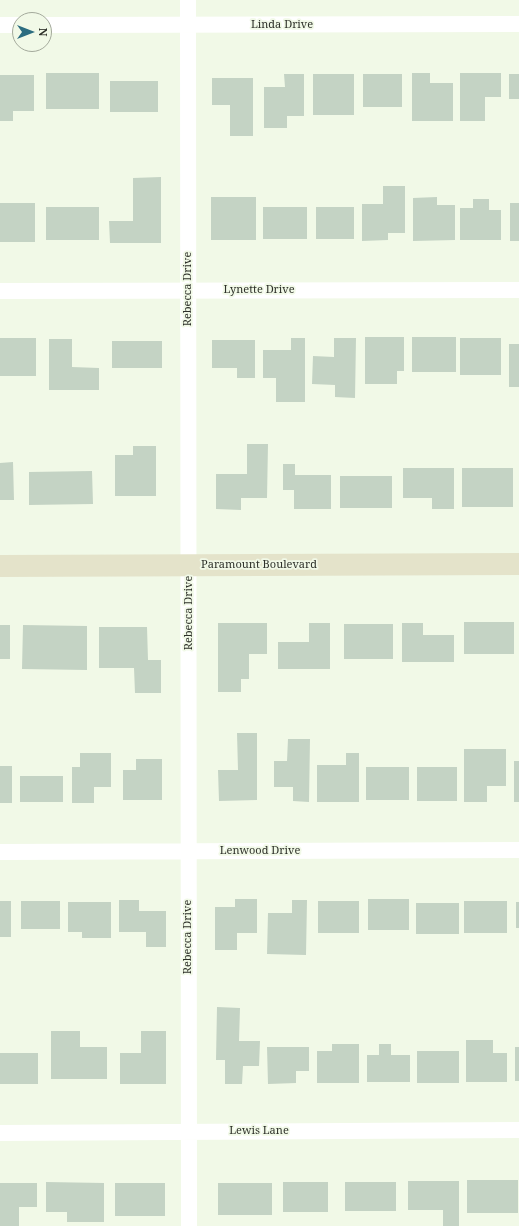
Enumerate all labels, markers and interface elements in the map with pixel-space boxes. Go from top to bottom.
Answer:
north arrow [12,12,52,52]
street label: Linda Drive [251,18,313,32]
text: N [36,28,51,36]
street label: Rebecca Drive [181,252,195,326]
street label: Lynette Drive [223,283,295,297]
street label: Paramount Boulevard [201,558,317,572]
street label: Rebecca Drive [182,576,196,650]
street label: Lenwood Drive [220,844,300,858]
street label: Rebecca Drive [181,900,195,974]
street label: Lewis Lane [229,1124,289,1138]

